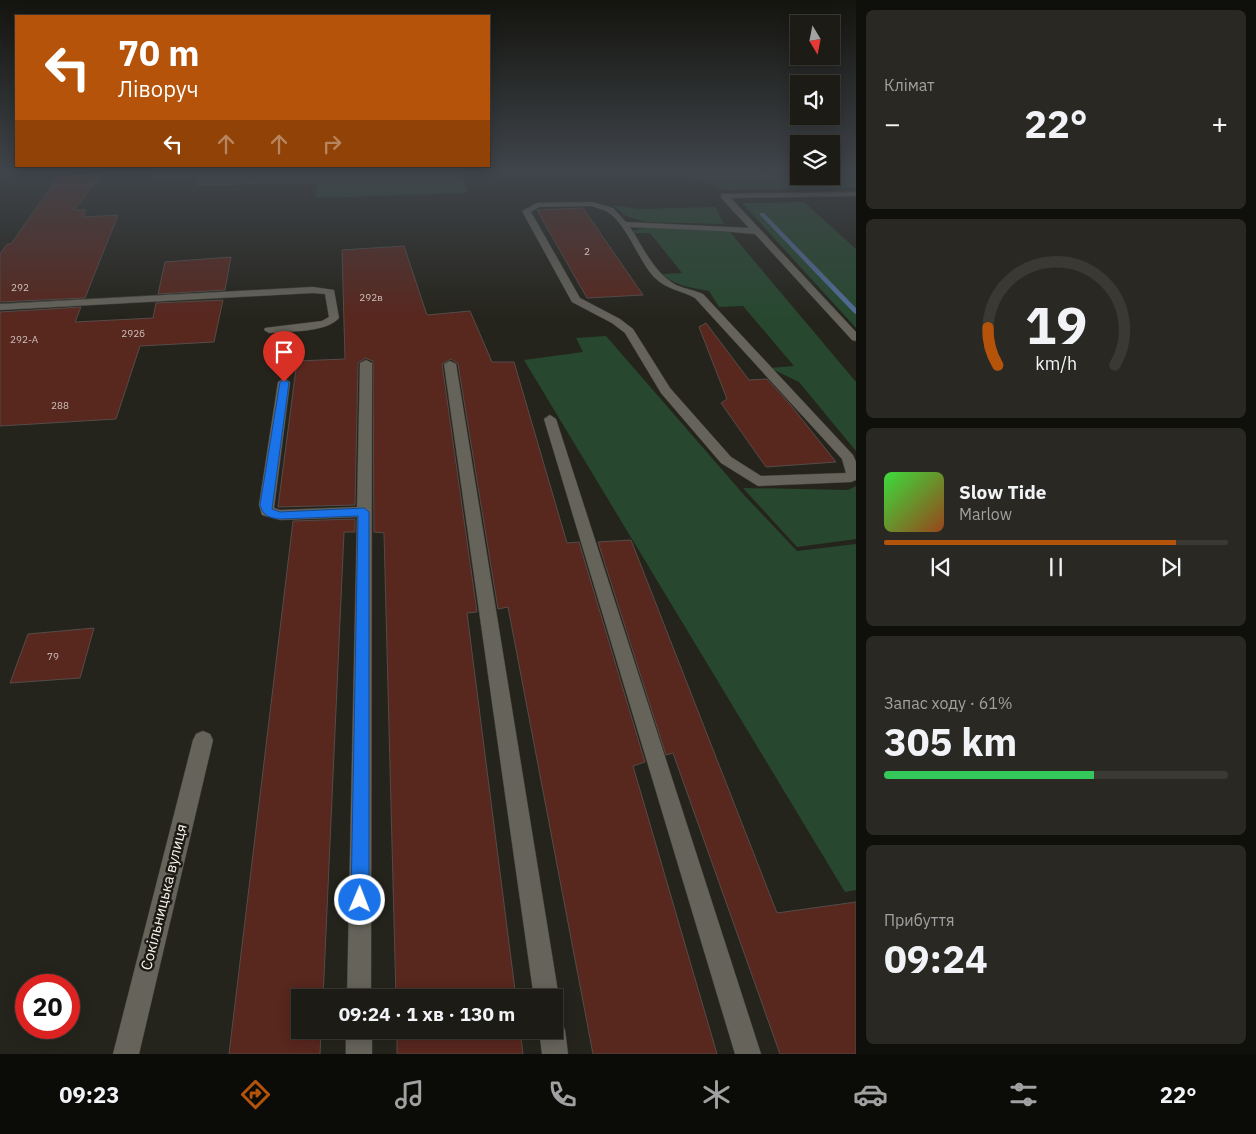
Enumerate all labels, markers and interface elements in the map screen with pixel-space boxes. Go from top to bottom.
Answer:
north arrow [790,15,840,65]
map controls [790,15,840,185]
text: 70 m [118,30,200,76]
icon: left [35,35,100,100]
text: Ліворуч [118,74,199,103]
button: sound [790,75,840,125]
text: Клімат [884,75,935,95]
text: 22° [1024,99,1088,148]
text: − [884,105,901,142]
text: + [1211,105,1228,142]
icon: left [159,130,187,158]
icon: ahead [212,130,240,158]
icon: ahead [265,130,293,158]
icon: right [318,130,346,158]
button: layers [790,135,840,185]
house number: 2 [584,245,590,258]
house number: 292 [11,281,29,294]
house number: 292в [359,291,383,304]
text: 19 [1025,291,1087,358]
house number: 292б [121,327,145,340]
pin [263,331,305,382]
house number: 292-А [10,333,39,346]
icon: arrive [270,338,298,366]
text: km/h [1035,352,1077,375]
house number: 288 [51,399,69,412]
text: Slow Tide [959,480,1046,504]
text: Marlow [959,504,1012,524]
icon: previous [927,553,955,581]
icon: pause [1042,553,1070,581]
icon: next [1157,553,1185,581]
house number: 79 [47,650,59,663]
text: Запас ходу · 61% [884,693,1013,713]
text: 305 km [884,717,1017,766]
street label: Сокільницька вулиця [136,822,191,972]
position arrow [333,873,385,925]
text: Прибуття [884,910,955,930]
text: 09:24 [884,934,988,983]
speed limit sign: 20 [15,974,80,1039]
text: 09:24 · 1 хв · 130 m [339,1002,515,1026]
icon: directions [238,1077,273,1112]
icon: music [392,1077,427,1112]
icon: phone [545,1077,580,1112]
icon: climate [699,1077,734,1112]
icon: car [853,1077,888,1112]
icon: filters [1006,1077,1041,1112]
text: 09:23 [59,1080,119,1109]
text: 22° [1160,1080,1197,1109]

